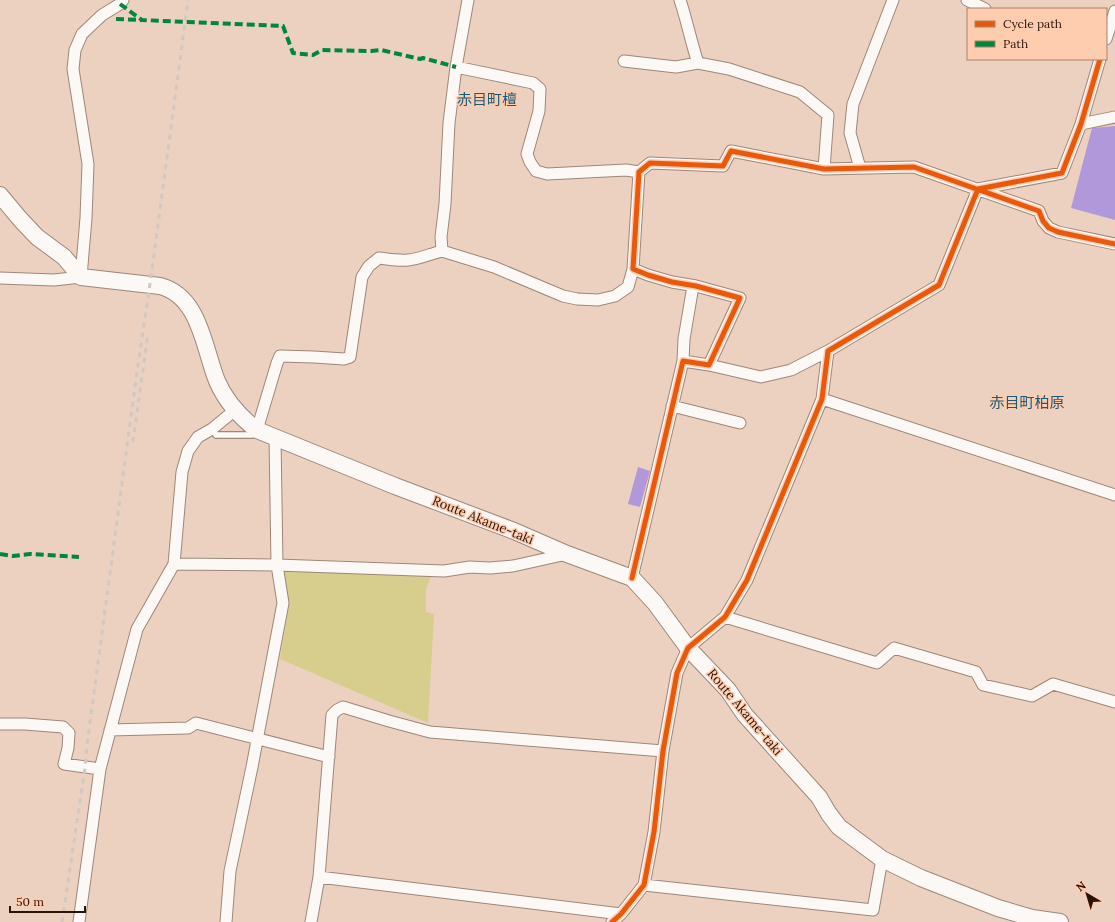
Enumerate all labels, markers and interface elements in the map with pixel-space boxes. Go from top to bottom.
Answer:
legend [967,8,1107,60]
text: Cycle path [1003,16,1062,31]
text: Path [1003,36,1028,51]
district label: 赤目町檀 [457,90,517,109]
district label: 赤目町柏原 [989,393,1065,412]
street label: Route Akame-taki [430,492,537,548]
street label: Route Akame-taki [704,665,786,759]
north arrow [1067,874,1107,914]
text: N [1073,878,1089,894]
scale bar [10,888,85,914]
text: 50 m [16,894,44,909]

